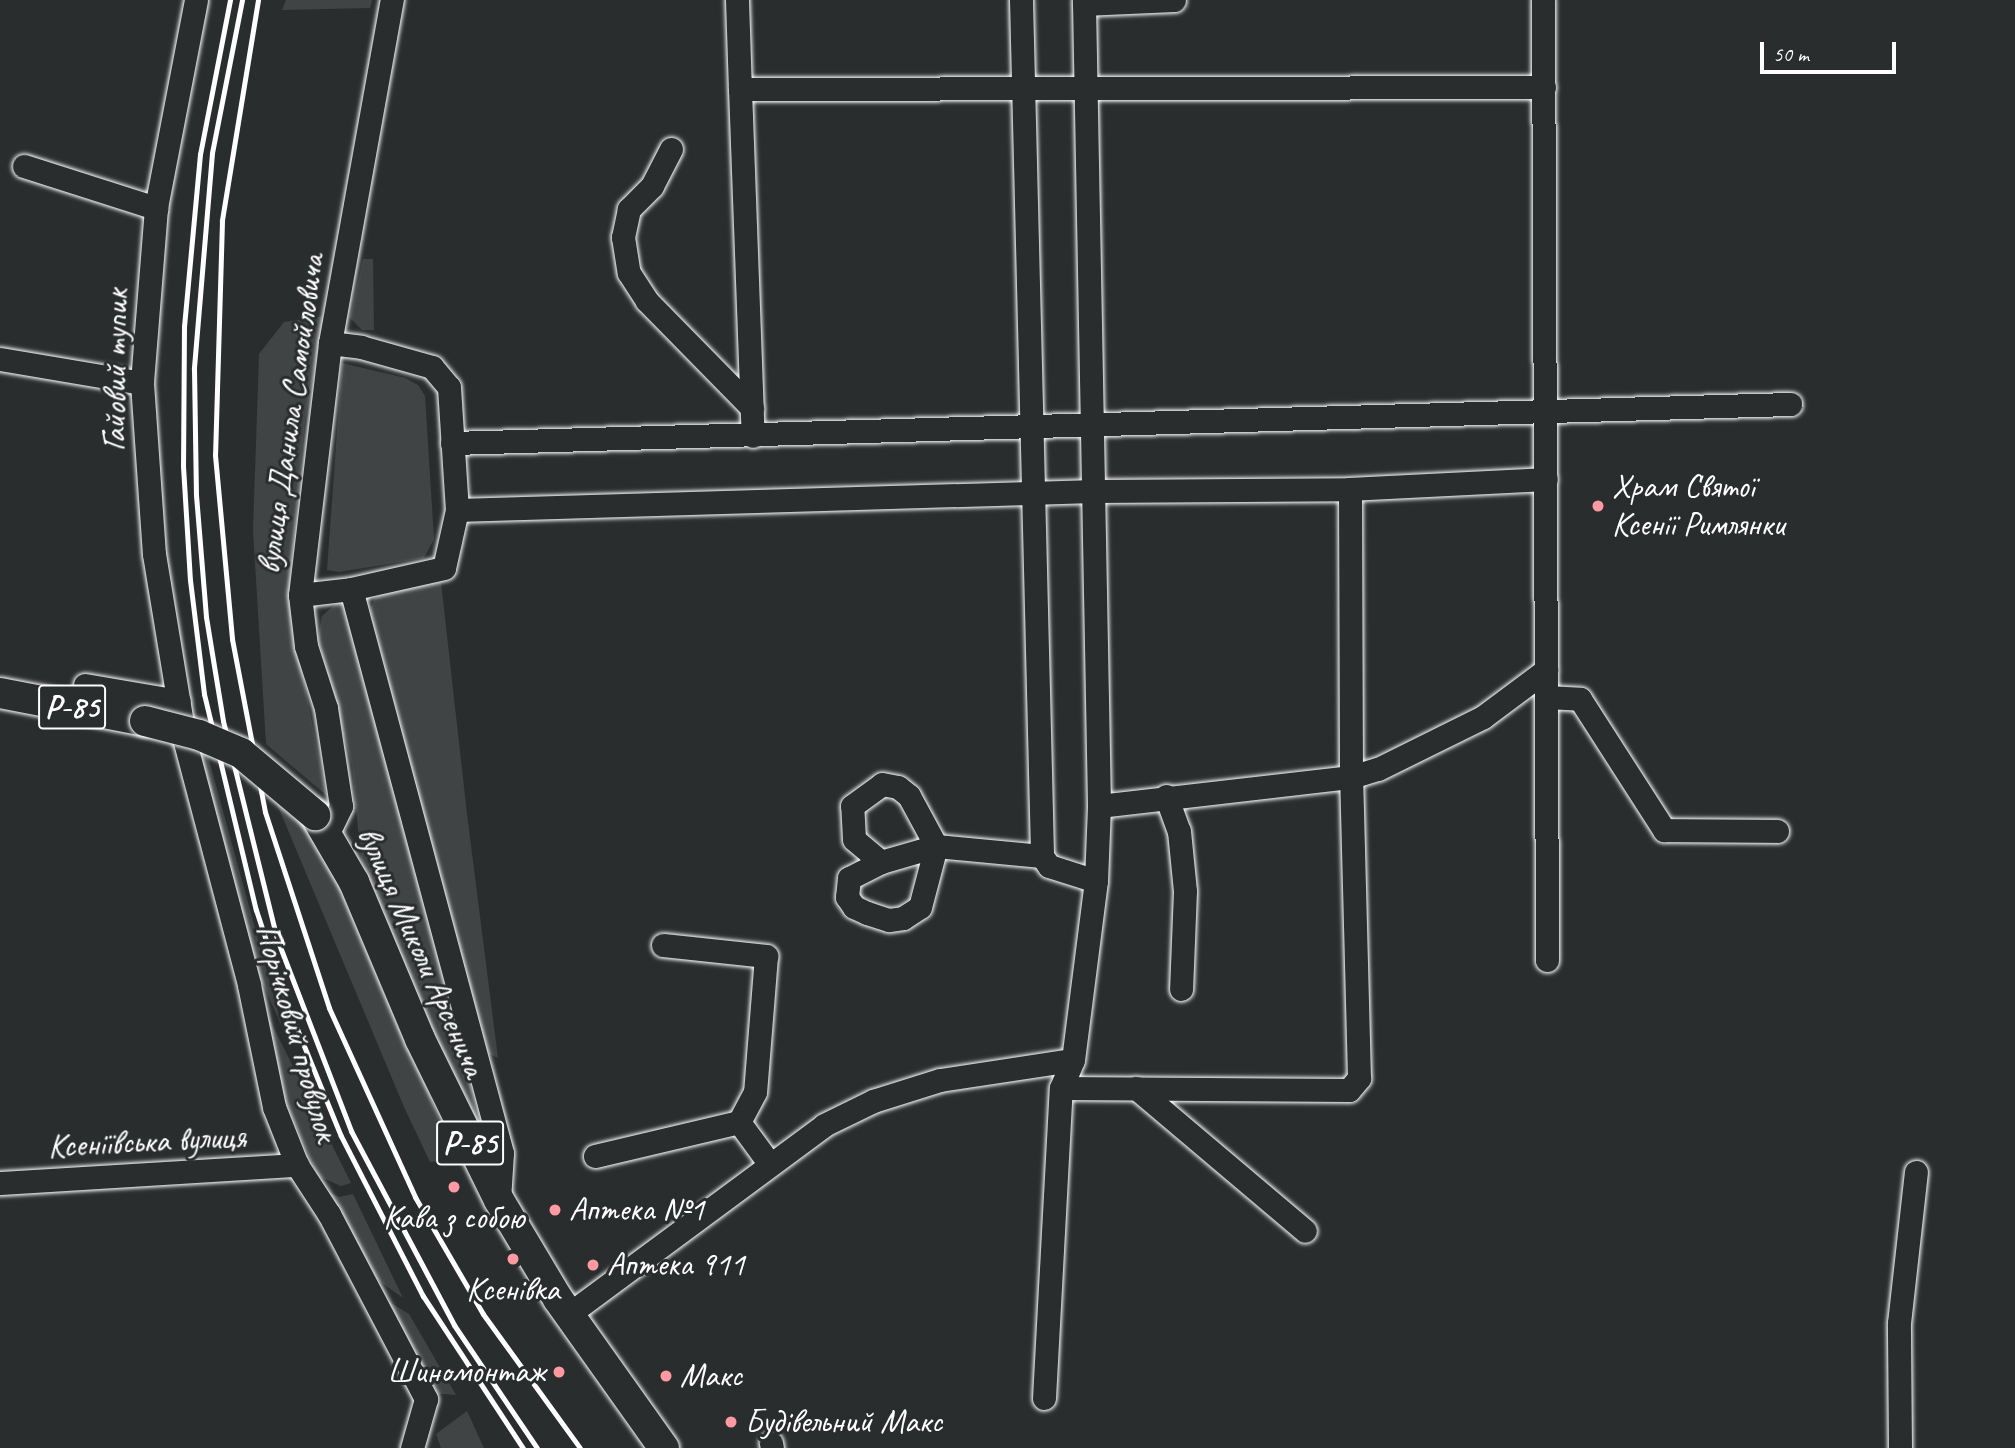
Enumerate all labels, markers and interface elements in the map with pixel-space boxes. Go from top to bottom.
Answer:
scale bar [1763,28,1899,72]
text: 50 m [1773,41,1809,67]
street label: вулиця Данила Самойловича [249,252,333,576]
street label: Гайовий тупик [95,288,137,452]
place label: Храм Святої Ксенії Римлянки [1612,467,1784,545]
marker: Храм Святої Ксенії Римлянки [1590,498,1606,514]
road number: Р-85 [37,678,107,736]
street label: вулиця Миколи Арсенича [348,820,494,1084]
street label: Порічковий провулок [246,920,346,1146]
road number: Р-85 [435,1114,505,1172]
street label: Ксеніївська вулиця [46,1117,248,1167]
marker: Кава з собою [446,1179,462,1195]
place label: Аптека №1 [569,1190,704,1230]
place label: Кава з собою [384,1198,524,1238]
marker: Аптека №1 [547,1202,563,1218]
place label: Аптека 911 [607,1245,745,1285]
marker: Ксенівка [505,1251,521,1267]
marker: Аптека 911 [585,1257,601,1273]
place label: Ксенівка [466,1270,560,1310]
place label: Шиномонтаж [387,1352,545,1392]
place label: Макс [680,1356,742,1396]
marker: Шиномонтаж [551,1364,567,1380]
marker: Макс [658,1368,674,1384]
place label: Будівельний Макс [745,1402,942,1442]
marker: Будівельний Макс [723,1414,739,1430]

